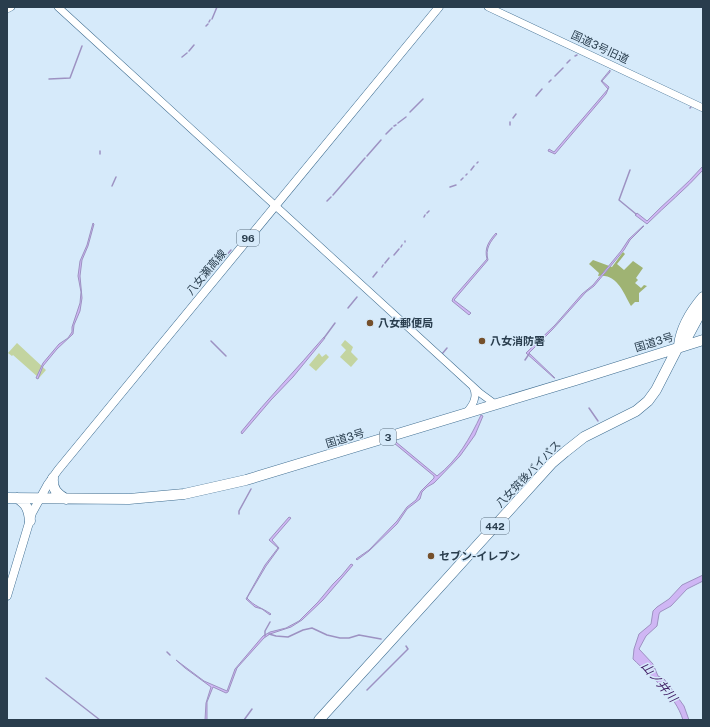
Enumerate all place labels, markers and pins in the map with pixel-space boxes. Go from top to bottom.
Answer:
place label: 八女郵便局 [378,317,433,329]
marker: 八女郵便局 [365,318,375,328]
place label: 八女消防署 [490,335,545,347]
marker: 八女消防署 [477,336,487,346]
place label: セブン-イレブン [439,550,520,562]
marker: セブン-イレブン [426,551,436,561]

